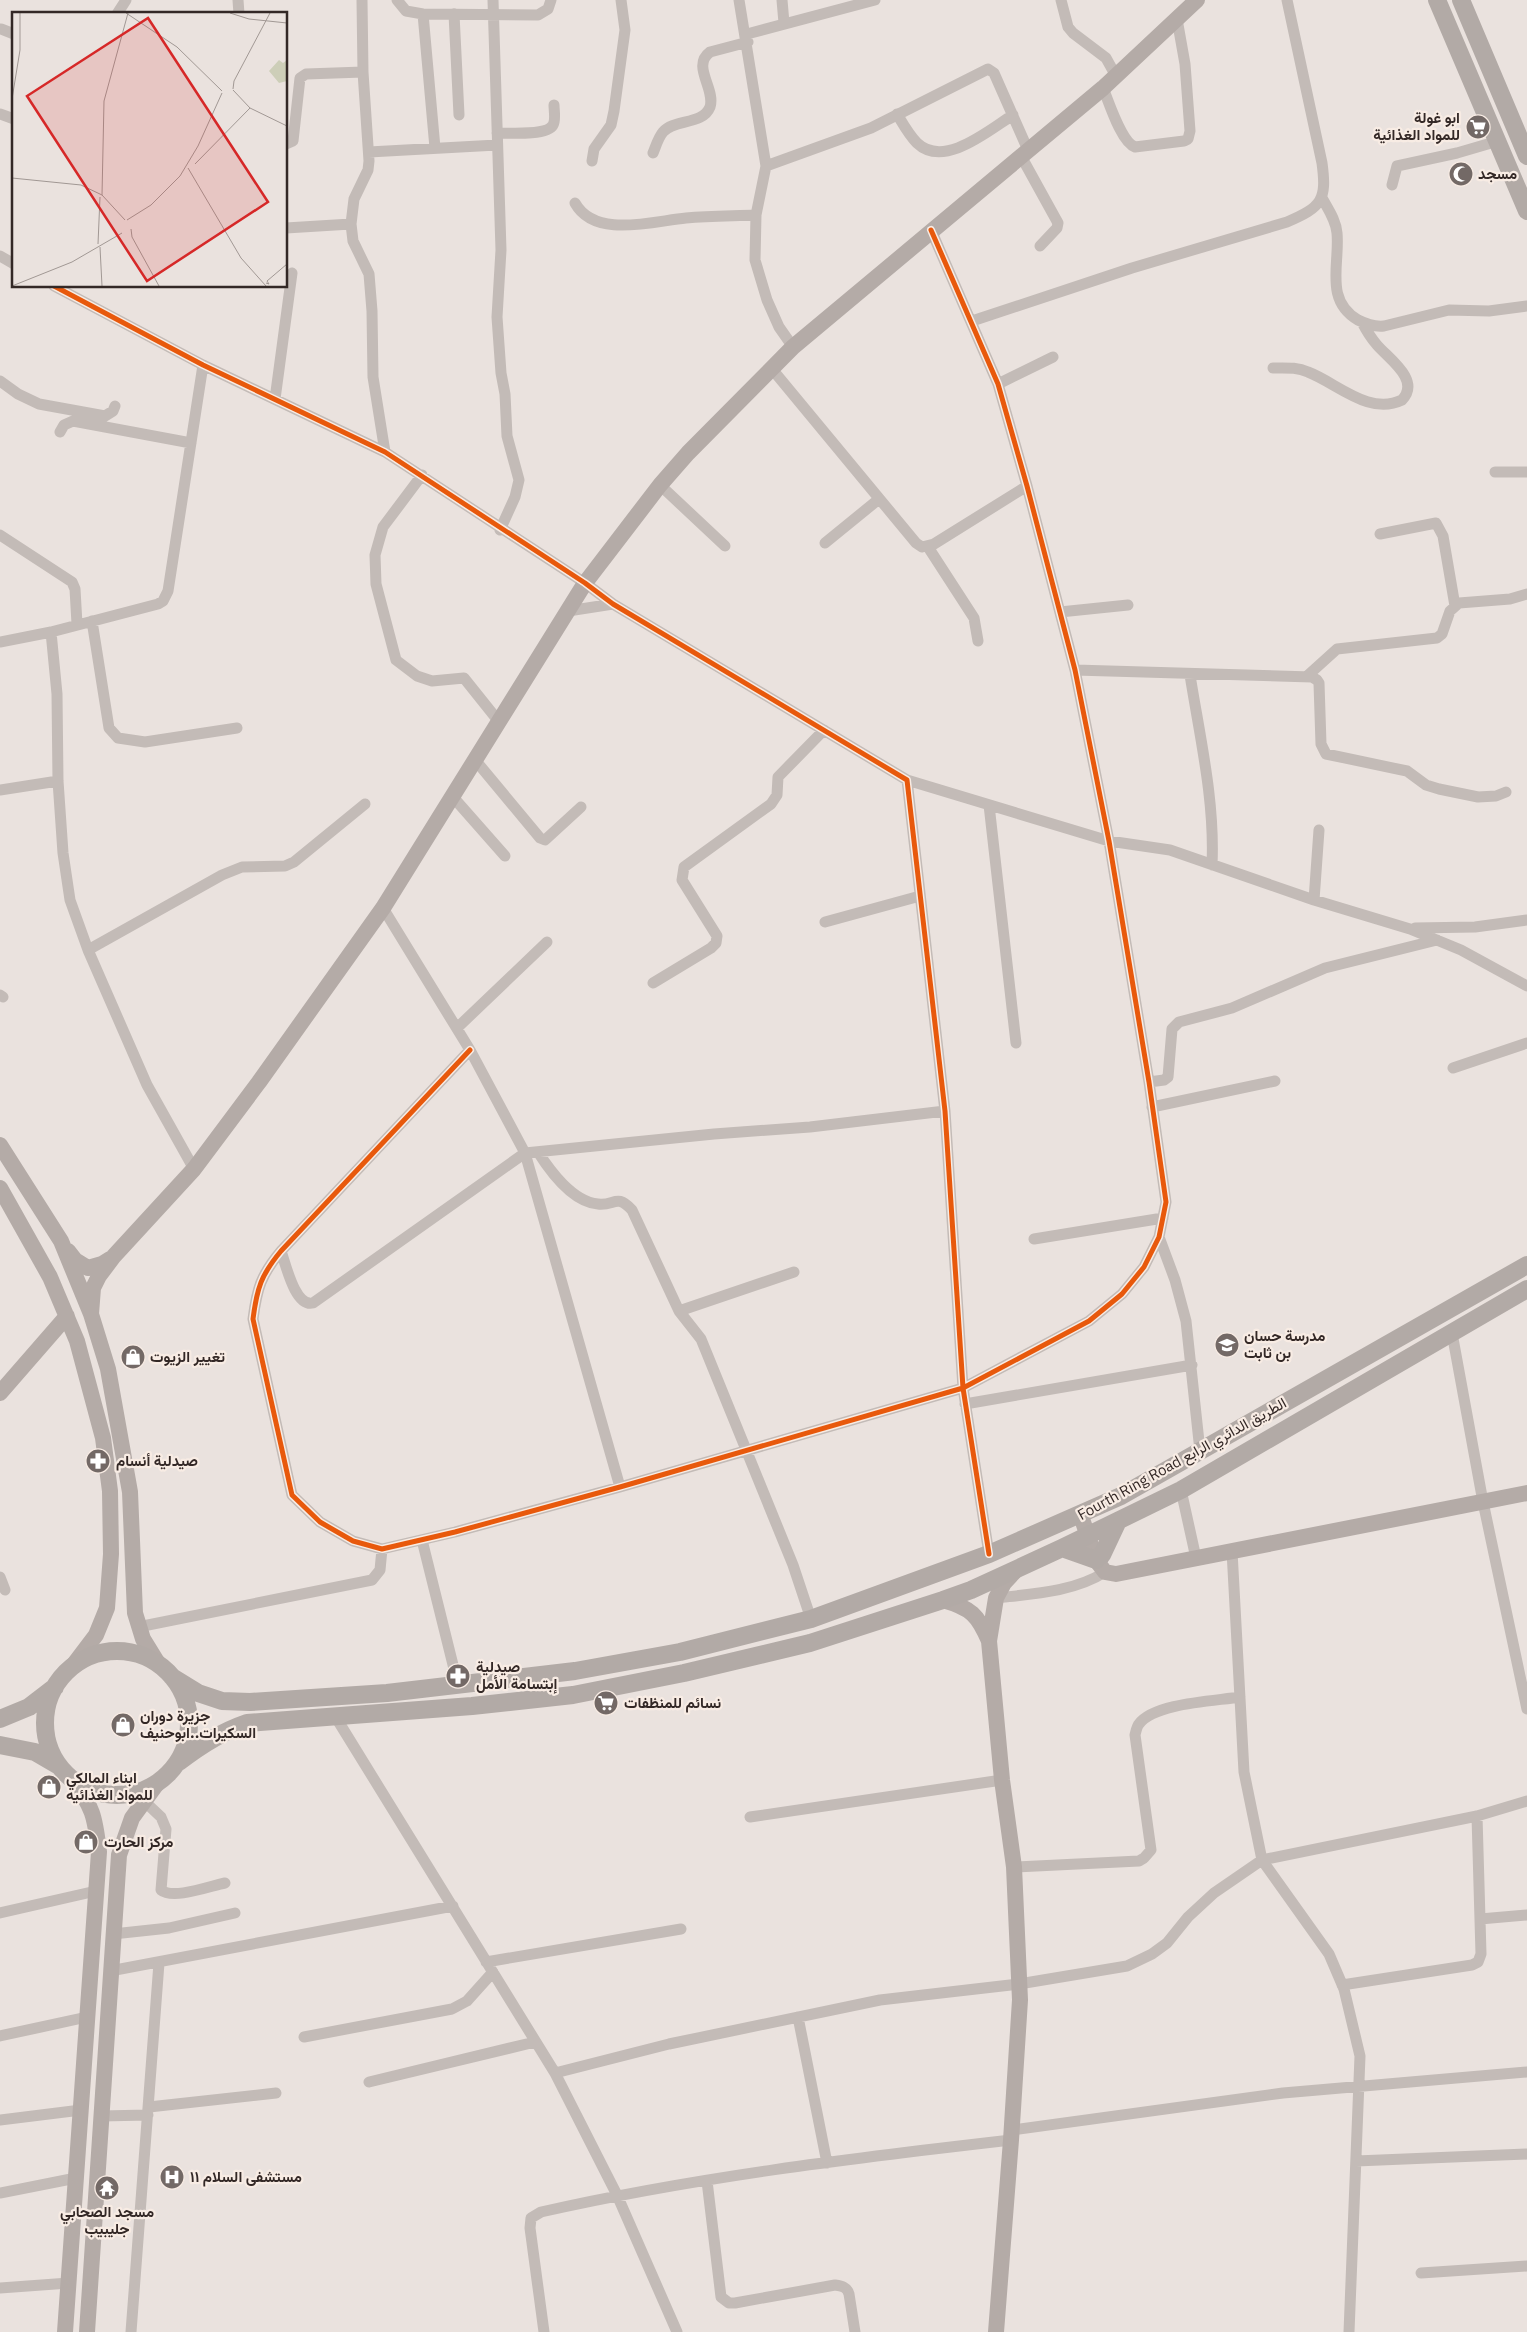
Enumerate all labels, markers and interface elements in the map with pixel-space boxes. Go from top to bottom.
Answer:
inset map [12,12,288,288]
place label: ابو غولة للمواد الغذائية [1373,108,1460,144]
supermarket icon: ابو غولة للمواد الغذائية [1465,114,1491,140]
mosque icon: مسجد [1448,161,1474,187]
place label: مسجد [1478,164,1517,183]
place label: مدرسة حسان بن ثابت [1244,1326,1325,1362]
school or university icon: مدرسة حسان بن ثابت [1214,1332,1240,1358]
shop icon: تغيير الزيوت [120,1344,146,1370]
place label: تغيير الزيوت [150,1347,225,1366]
street label: Fourth Ring Road الطريق الدائري الرابع [1074,1393,1291,1528]
pharmacy icon: صيدلية أنسام [85,1448,111,1474]
place label: صيدلية أنسام [116,1451,198,1471]
place label: صيدلية إبتسامة الأمل [476,1657,557,1694]
pharmacy icon: صيدلية إبتسامة الأمل [445,1663,471,1689]
supermarket icon: نسائم للمنظفات [593,1690,619,1716]
place label: نسائم للمنظفات [624,1693,721,1713]
place label: جزيرة دوران السكيرات..ابوحنيف [140,1706,256,1742]
shop icon: جزيرة دوران السكيرات..ابوحنيف [110,1712,136,1738]
place label: ابناء المالكي للمواد الغذائيه [66,1768,153,1804]
shop icon: ابناء المالكي للمواد الغذائيه [36,1774,62,1800]
shop icon: مركز الحارت [73,1829,99,1855]
place label: مركز الحارت [104,1832,173,1851]
hospital icon: مستشفى السلام ١١ [159,2164,185,2190]
place label: مستشفى السلام ١١ [190,2167,302,2187]
temple icon: مسجد الصحابي جليبيب [94,2175,120,2201]
place label: مسجد الصحابي جليبيب [60,2202,154,2238]

